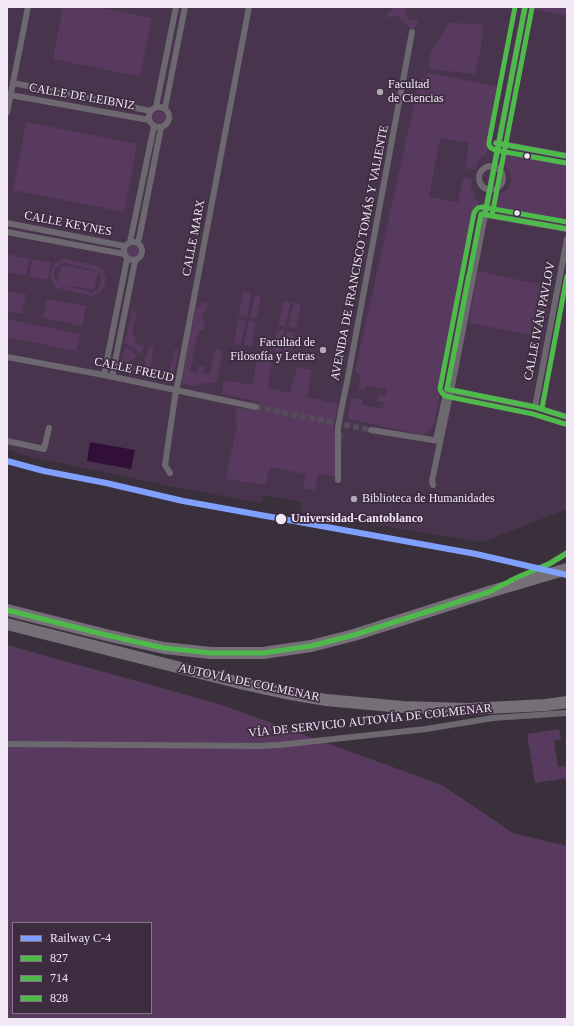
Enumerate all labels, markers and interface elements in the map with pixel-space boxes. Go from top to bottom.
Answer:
place label: Facultad de Ciencias [388,78,444,106]
street label: CALLE DE LEIBNIZ [28,81,136,113]
marker: Facultad de Ciencias [375,87,385,97]
street label: AVENIDA DE FRANCISCO TOMÁS Y VALIENTE [328,124,392,382]
unlabelled marker [522,151,532,161]
street label: CALLE MARX [180,199,208,277]
street label: CALLE KEYNES [23,208,113,240]
unlabelled marker [512,208,522,218]
street label: CALLE IVÁN PAVLOV [521,260,559,382]
place label: Facultad de Filosofía y Letras [230,336,315,364]
marker: Facultad de Filosofía y Letras [318,345,328,355]
street label: CALLE FREUD [93,355,175,385]
place label: Biblioteca de Humanidades [362,492,495,506]
marker: Biblioteca de Humanidades [349,494,359,504]
marker: Universidad-Cantoblanco [274,512,288,526]
place label: Universidad-Cantoblanco [291,512,423,526]
street label: AUTOVÍA DE COLMENAR [177,661,321,705]
street label: VÍA DE SERVICIO AUTOVÍA DE COLMENAR [248,701,492,741]
legend [12,922,152,1014]
text: Railway C-4 [50,931,111,945]
text: 827 [50,951,68,965]
text: 714 [50,971,68,985]
text: 828 [50,991,68,1005]

